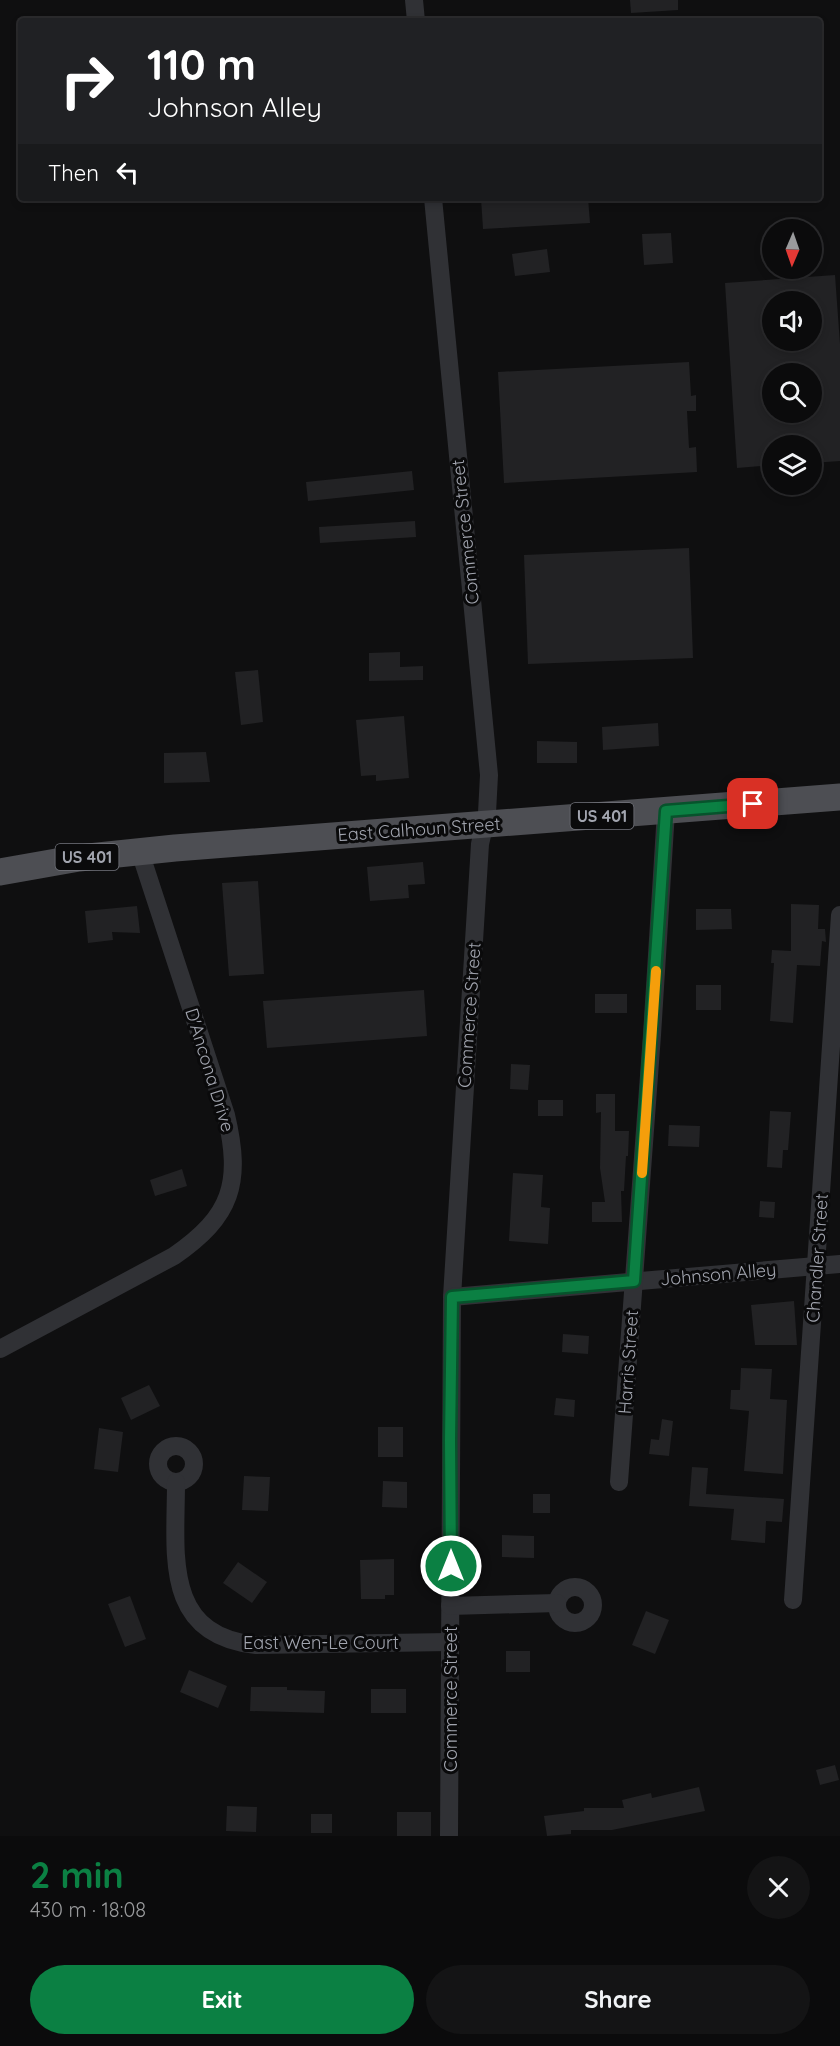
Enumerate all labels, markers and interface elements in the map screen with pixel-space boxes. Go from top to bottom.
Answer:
text: 110 m [147,38,256,91]
icon: right [48,42,126,120]
text: Johnson Alley [147,90,322,124]
icon: left [111,156,144,189]
text: Then [48,159,99,187]
north arrow [762,219,822,279]
map controls [762,219,822,495]
button: sound [762,291,822,351]
button: search [762,363,822,423]
button: layers [762,435,822,495]
street label: Commerce Street [446,458,484,606]
pin [727,778,778,829]
icon: arrive [736,787,769,820]
road number: US 401 [570,803,634,829]
street label: East Calhoun Street [337,812,501,846]
road number: US 401 [56,844,118,870]
street label: Commerce Street [452,941,486,1089]
street label: D'Ancona Drive [180,1005,240,1135]
street label: Chandler Street [801,1193,833,1323]
street label: Johnson Alley [659,1257,777,1291]
street label: Harris Street [613,1309,643,1415]
position arrow [419,1534,483,1598]
street label: Commerce Street [439,1626,462,1772]
street label: East Wen-Le Court [243,1631,399,1654]
text: 2 min [30,1852,124,1897]
button: close [747,1856,810,1919]
text: 430 m · 18:08 [30,1897,146,1922]
button: Exit [30,1965,414,2034]
button: Share [426,1965,810,2034]

